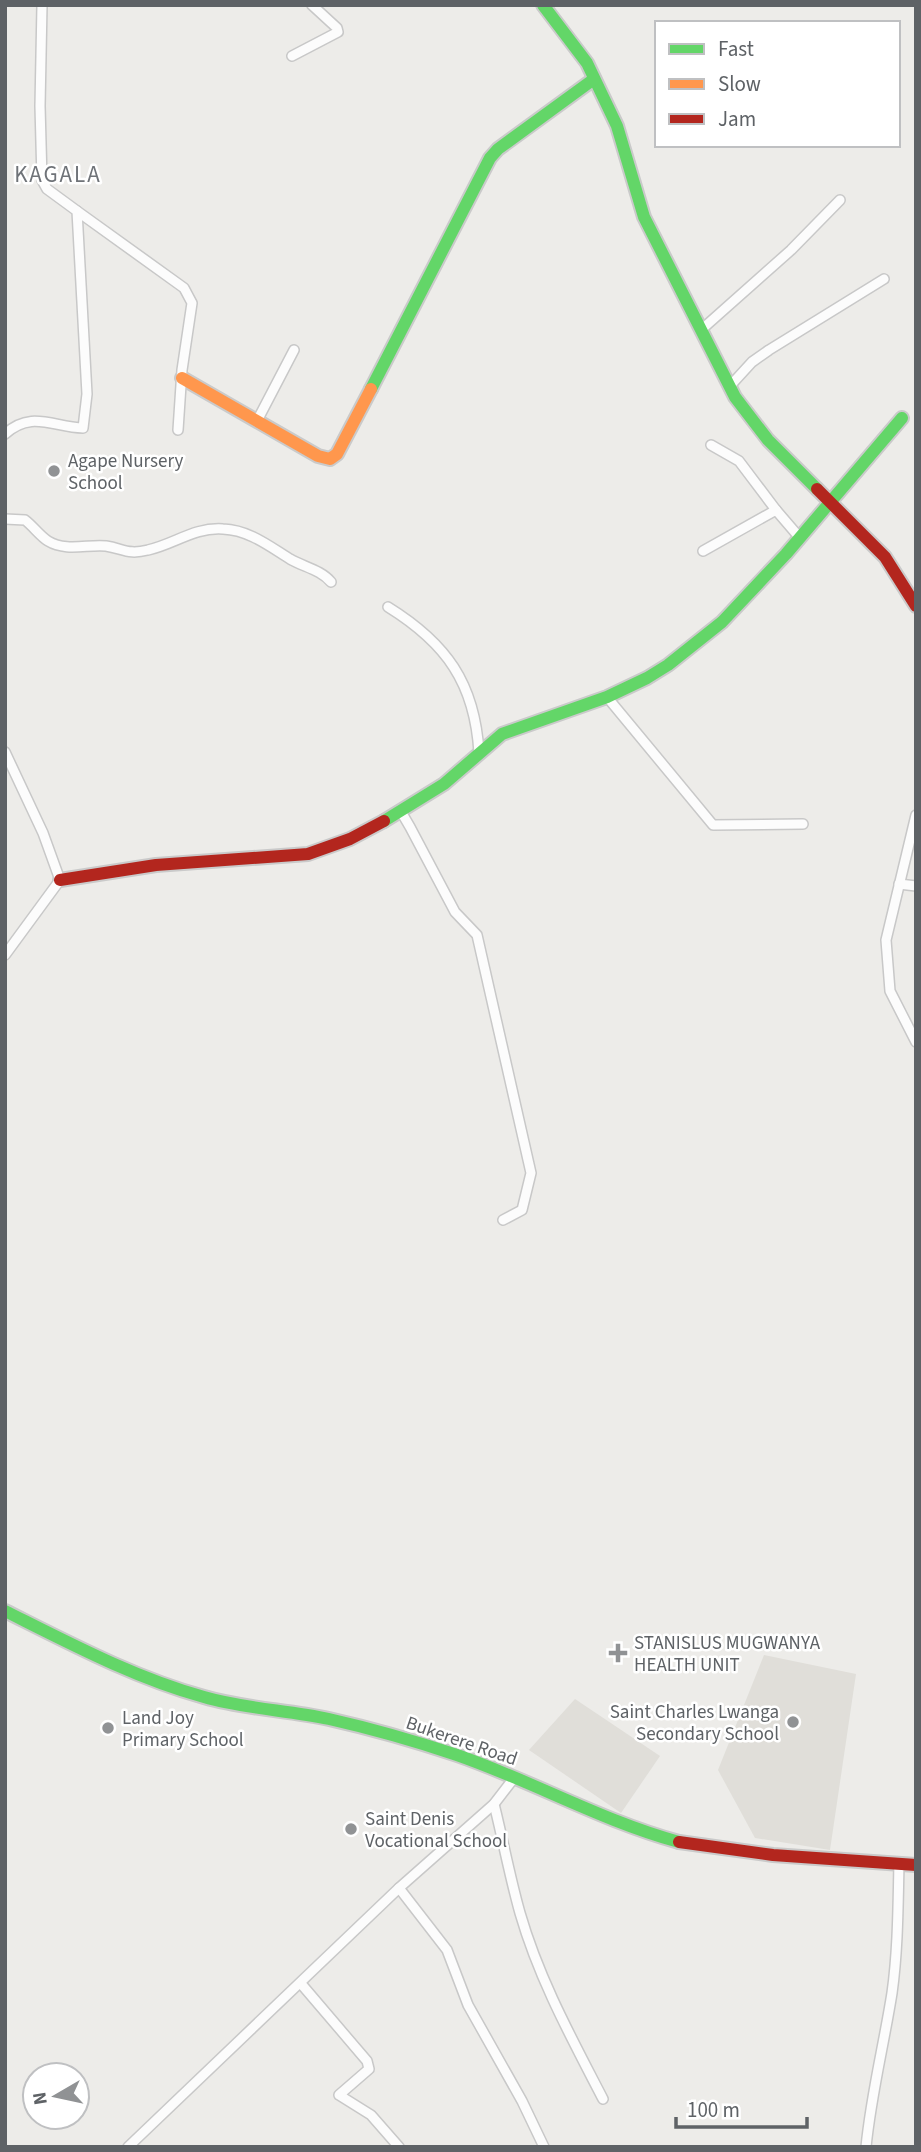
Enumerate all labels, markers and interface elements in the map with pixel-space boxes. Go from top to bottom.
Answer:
legend [655,21,900,147]
text: Fast [718,34,754,64]
text: Slow [718,69,761,99]
text: Jam [718,104,756,134]
district label: KAGALA [14,158,102,191]
place label: Agape Nursery School [68,448,184,497]
marker: Agape Nursery School [46,463,62,479]
place label: STANISLUS MUGWANYA HEALTH UNIT [634,1630,821,1679]
marker: STANISLUS MUGWANYA HEALTH UNIT [608,1643,628,1663]
place label: Saint Charles Lwanga Secondary School [610,1699,779,1748]
place label: Land Joy Primary School [122,1705,244,1754]
street label: Bukerere Road [402,1710,521,1773]
marker: Saint Charles Lwanga Secondary School [785,1714,801,1730]
marker: Land Joy Primary School [100,1720,116,1736]
place label: Saint Denis Vocational School [365,1806,507,1855]
marker: Saint Denis Vocational School [343,1821,359,1837]
north arrow [21,2061,91,2131]
scale bar [676,2086,807,2130]
text: N [26,2090,55,2107]
text: 100 m [687,2095,740,2125]

